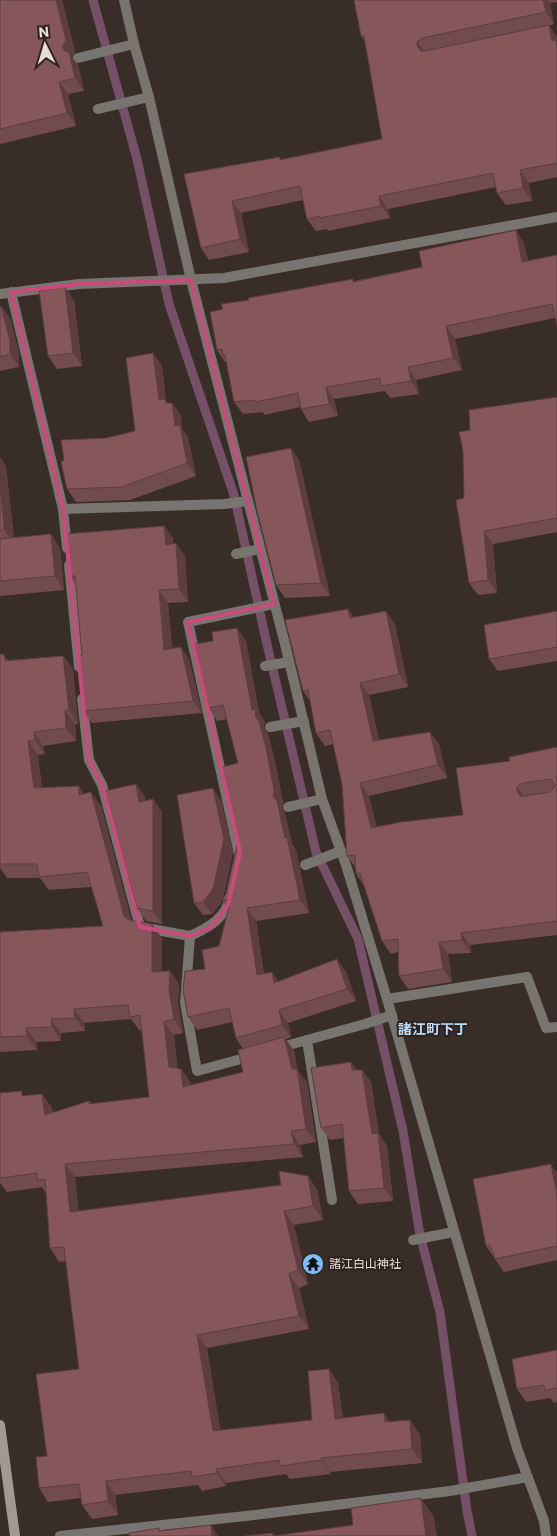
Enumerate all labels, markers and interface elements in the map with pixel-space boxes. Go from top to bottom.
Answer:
north arrow [20,20,70,70]
text: N [38,23,50,40]
district label: 諸江町下丁 [398,1020,468,1037]
temple icon: 諸江白山神社 [301,1252,325,1276]
place label: 諸江白山神社 [329,1256,401,1270]

